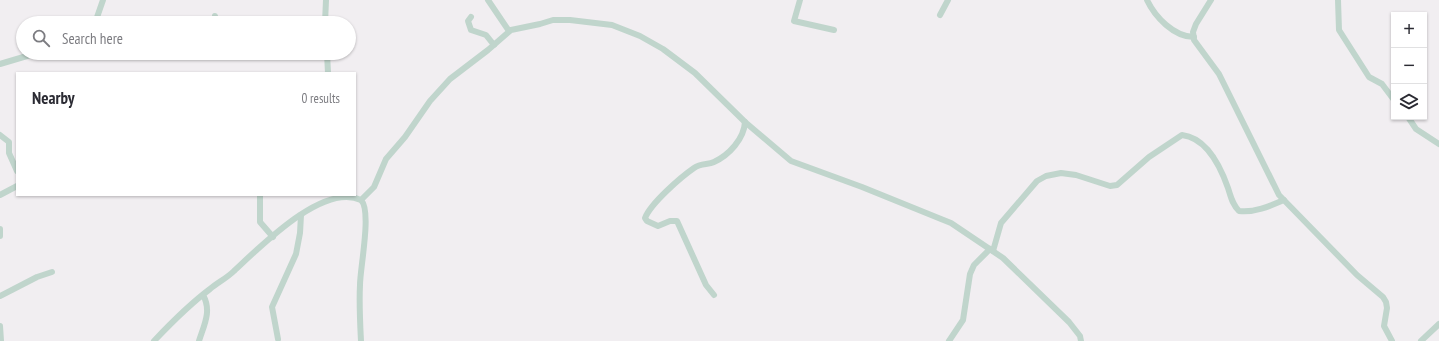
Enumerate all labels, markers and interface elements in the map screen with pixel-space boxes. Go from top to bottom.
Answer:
map controls [1391,12,1427,120]
button: + [1391,12,1427,48]
search box [16,16,356,60]
icon: search [30,27,52,49]
text: Search here [62,29,123,48]
button: − [1391,48,1427,84]
button: layers [1391,84,1427,120]
text: Nearby [32,87,75,109]
text: 0 results [301,90,340,107]

